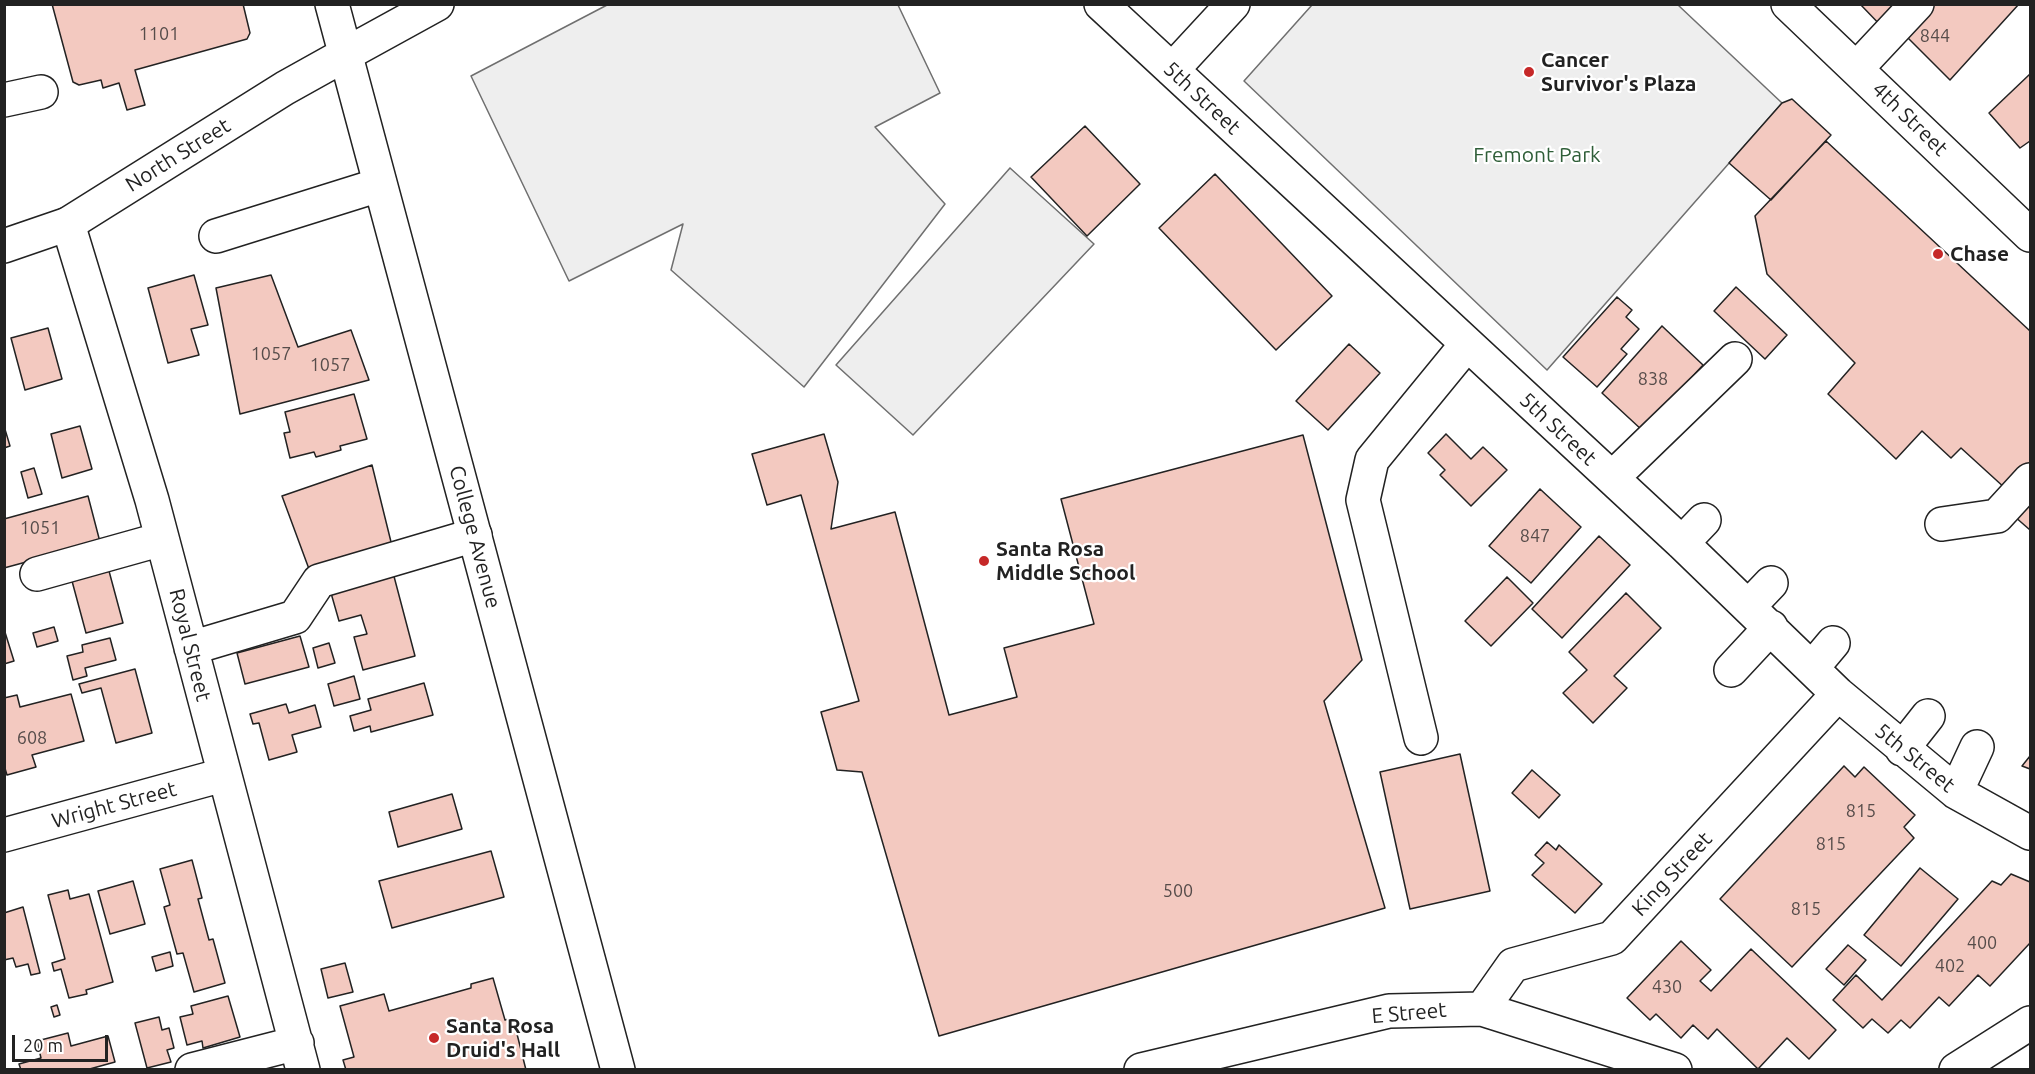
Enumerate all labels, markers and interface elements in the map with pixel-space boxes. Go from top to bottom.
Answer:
house number: 1101 [139,23,179,45]
house number: 844 [1920,25,1950,47]
place label: Cancer Survivor's Plaza [1541,47,1696,97]
street label: 5th Street [1158,56,1246,140]
marker: Cancer Survivor's Plaza [1522,65,1536,79]
street label: 4th Street [1867,77,1953,161]
street label: North Street [121,113,235,197]
park label: Fremont Park [1473,142,1601,168]
place label: Chase [1950,241,2009,267]
marker: Chase [1931,247,1945,261]
house number: 1057 [251,343,291,365]
house number: 1057 [310,354,350,376]
house number: 838 [1638,368,1668,390]
street label: 5th Street [1514,387,1602,471]
street label: College Avenue [444,463,506,611]
house number: 1051 [20,517,60,539]
house number: 847 [1520,525,1550,547]
place label: Santa Rosa Middle School [996,536,1135,586]
marker: Santa Rosa Middle School [977,554,991,568]
street label: Royal Street [164,586,216,704]
street label: 5th Street [1870,718,1960,798]
house number: 608 [17,727,47,749]
street label: Wright Street [49,776,179,834]
house number: 815 [1846,800,1876,822]
street label: King Street [1627,827,1717,921]
house number: 815 [1816,833,1846,855]
house number: 500 [1163,880,1193,902]
house number: 815 [1791,898,1821,920]
house number: 400 [1967,932,1997,954]
house number: 402 [1935,955,1965,977]
house number: 430 [1652,976,1682,998]
street label: E Street [1370,997,1448,1029]
place label: Santa Rosa Druid's Hall [446,1013,560,1063]
scale bar [15,1023,111,1061]
marker: Santa Rosa Druid's Hall [427,1031,441,1045]
text: 20 m [23,1035,63,1055]

